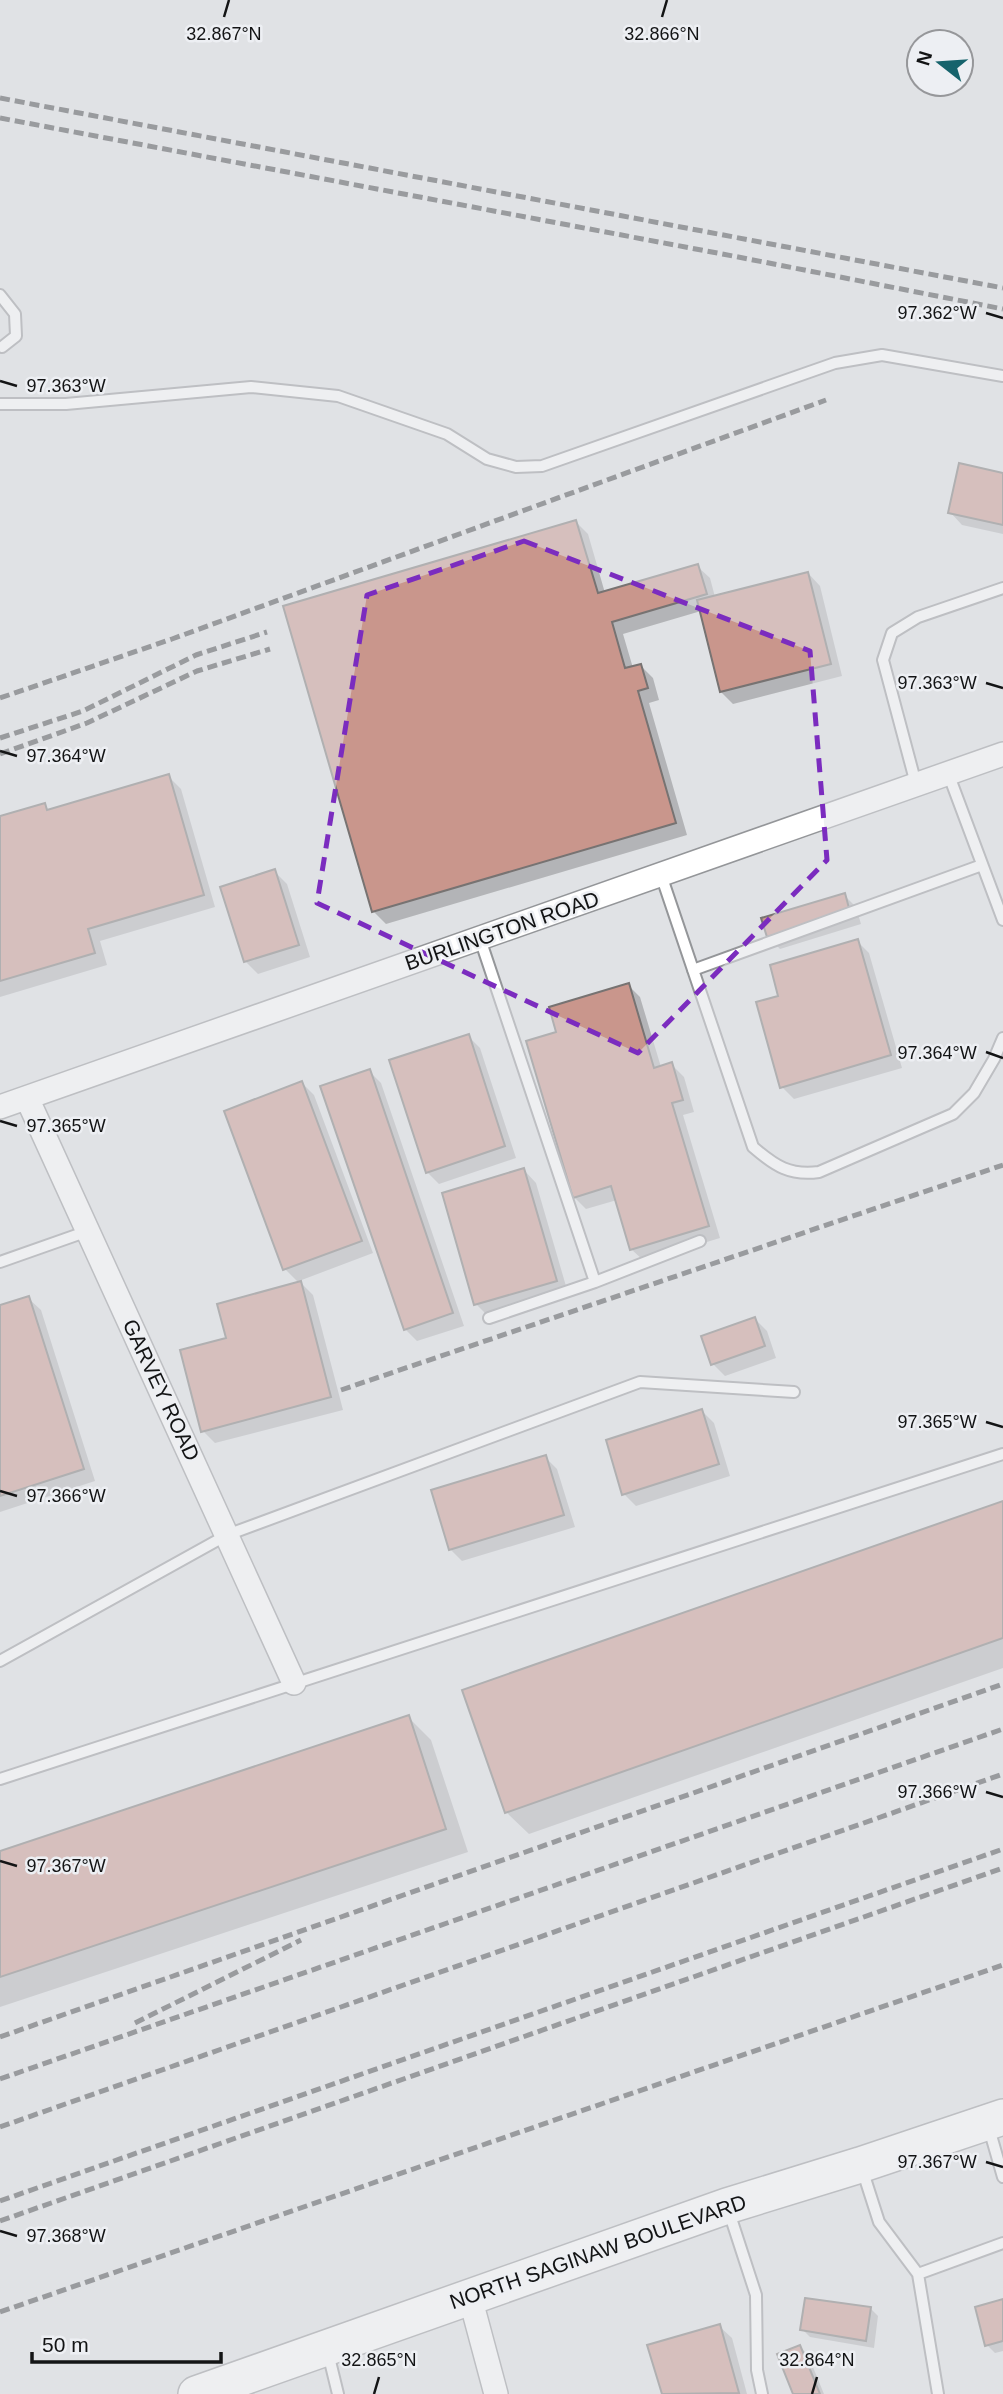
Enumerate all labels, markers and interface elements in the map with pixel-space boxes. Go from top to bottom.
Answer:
text: 32.867°N [186,24,262,44]
text: 32.866°N [624,24,700,44]
north arrow [905,28,975,98]
text: N [912,49,936,68]
text: 97.362°W [897,303,977,323]
text: 97.363°W [26,376,106,396]
text: 97.363°W [897,673,977,693]
text: 97.364°W [26,746,106,766]
street label: BURLINGTON ROAD [402,886,602,975]
text: 97.364°W [897,1043,977,1063]
text: 97.365°W [26,1116,106,1136]
street label: GARVEY ROAD [119,1315,204,1464]
text: 97.365°W [897,1412,977,1432]
text: 97.366°W [26,1486,106,1506]
text: 97.366°W [897,1782,977,1802]
text: 97.367°W [26,1856,106,1876]
text: 97.367°W [897,2152,977,2172]
street label: NORTH SAGINAW BOULEVARD [446,2190,749,2313]
text: 97.368°W [26,2226,106,2246]
scale bar [32,2320,220,2364]
text: 50 m [42,2333,89,2356]
text: 32.865°N [341,2350,417,2370]
text: 32.864°N [779,2350,855,2370]

